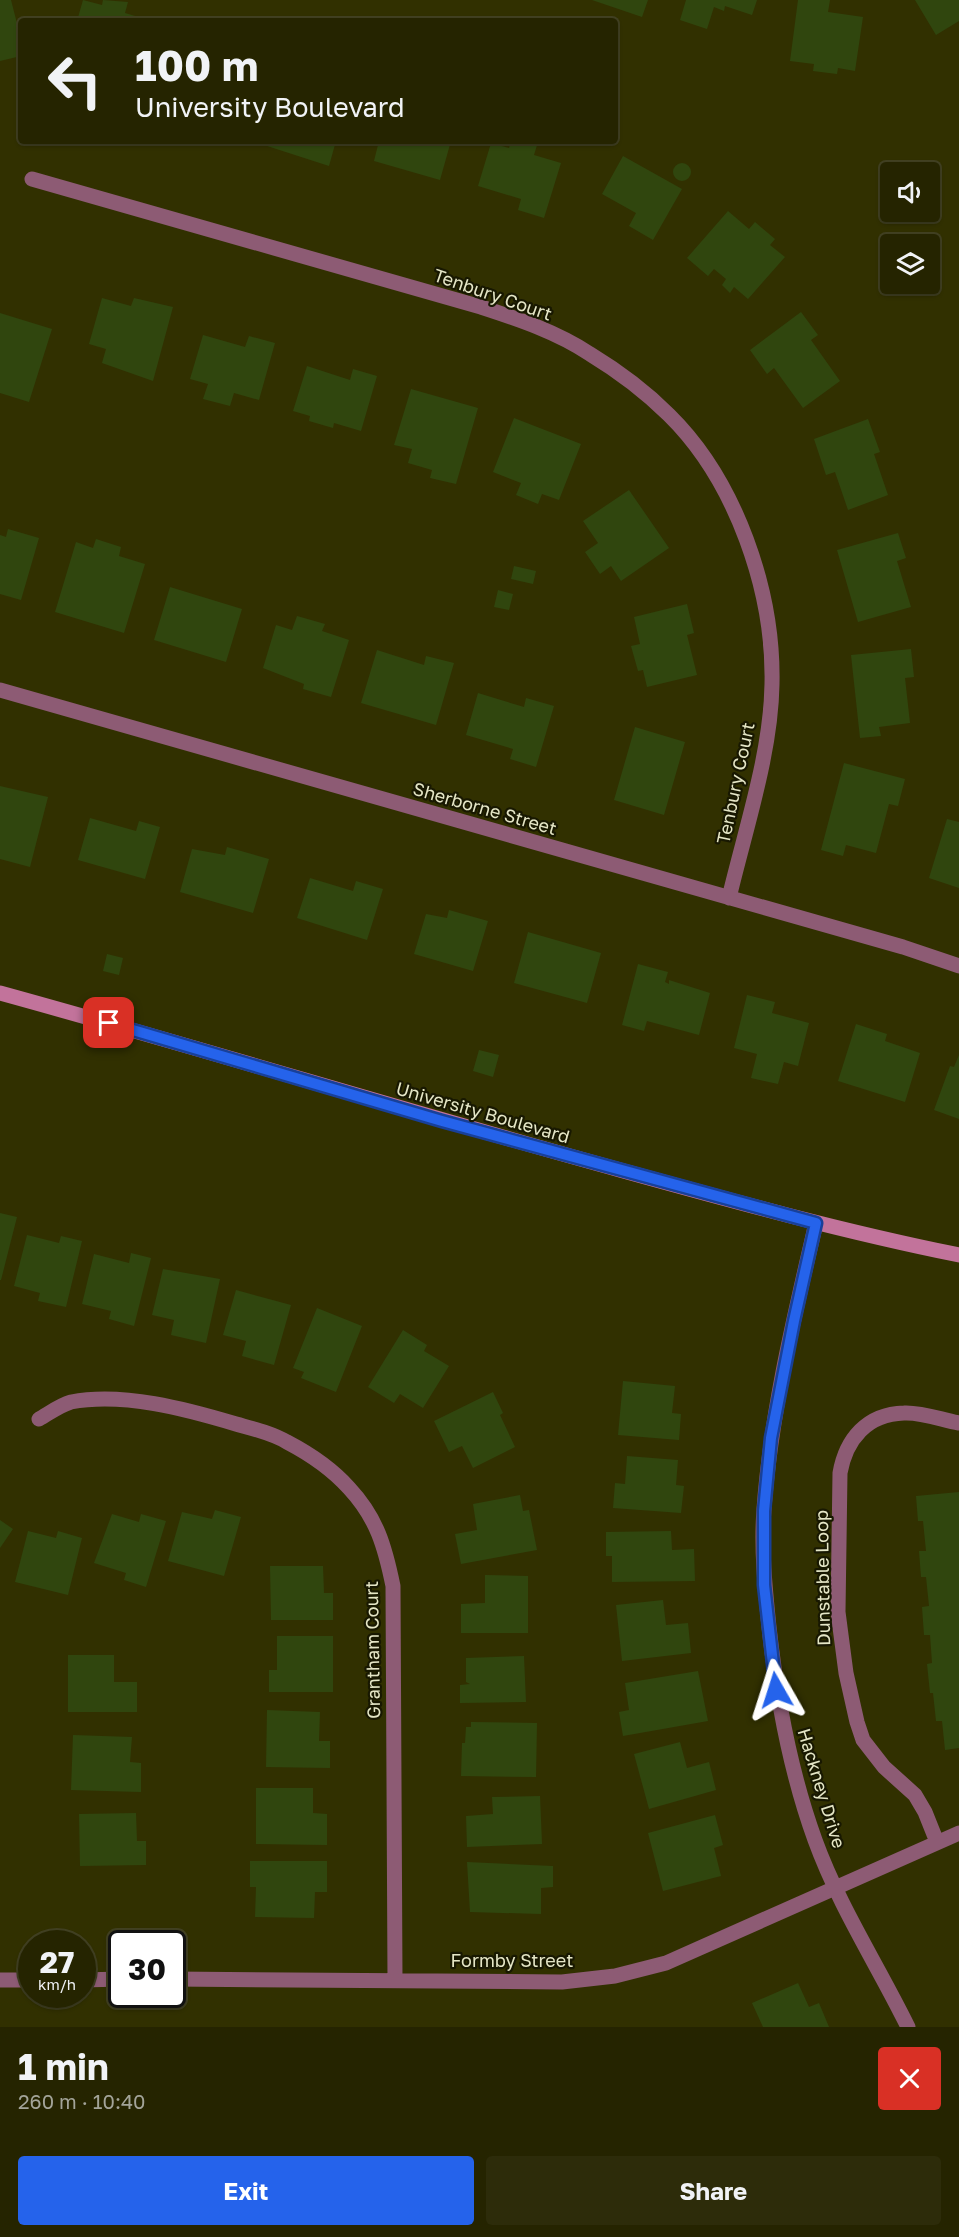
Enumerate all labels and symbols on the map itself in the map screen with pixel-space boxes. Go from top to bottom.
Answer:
street label: Tenbury Court [431,263,555,325]
street label: Tenbury Court [711,720,759,846]
street label: Sherborne Street [411,777,559,839]
pin [83,997,134,1048]
street label: University Boulevard [394,1077,572,1147]
street label: Dunstable Loop [810,1510,834,1646]
street label: Grantham Court [360,1581,384,1719]
position arrow [744,1658,808,1722]
street label: Hackney Drive [793,1725,851,1851]
speed limit sign: 30 [108,1930,186,2008]
street label: Formby Street [451,1949,573,1971]

